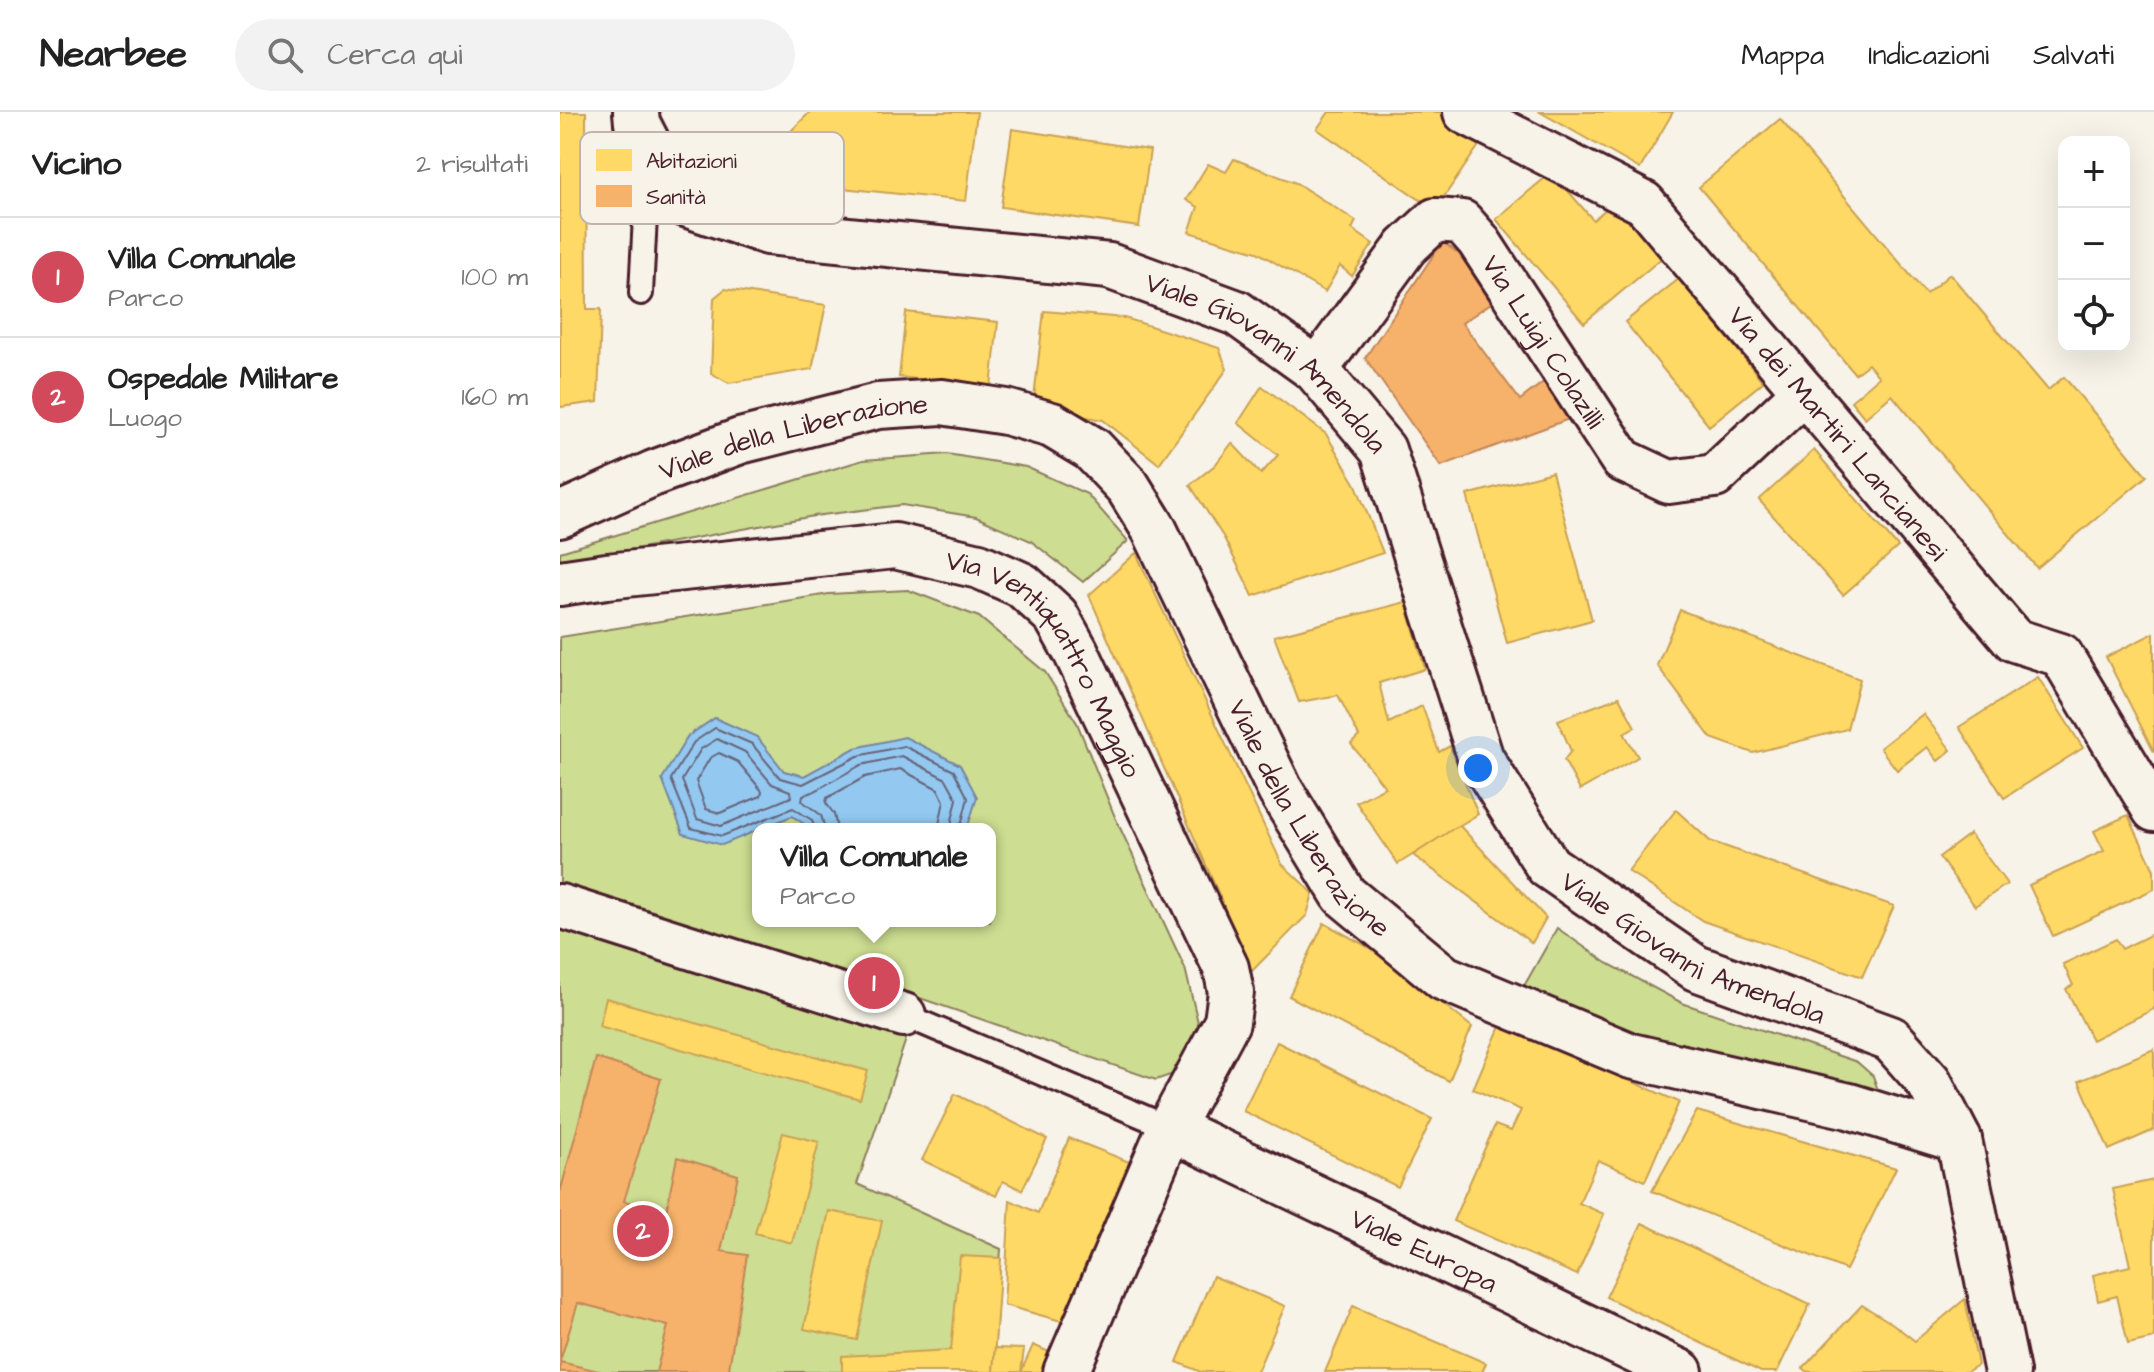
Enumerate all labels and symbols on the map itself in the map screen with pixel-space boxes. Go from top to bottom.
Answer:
legend [580,132,844,224]
text: Abitazioni [646,146,737,177]
text: Sanità [646,182,706,213]
street label: Via Luigi Colazilli [1472,247,1614,436]
street label: Viale Giovanni Amendola [1140,263,1396,462]
street label: Via dei Martiri Lancianesi [1718,298,1957,570]
street label: Viale della Liberazione [653,385,929,491]
street label: Via Ventiquattro Maggio [942,541,1151,784]
street label: Viale della Liberazione [1218,693,1399,947]
your location [1458,748,1498,788]
street label: Viale Giovanni Amendola [1552,862,1830,1034]
pin: 1 [848,953,900,1013]
street label: Viale Europa [1344,1199,1504,1303]
pin: 2 [617,1201,669,1261]

